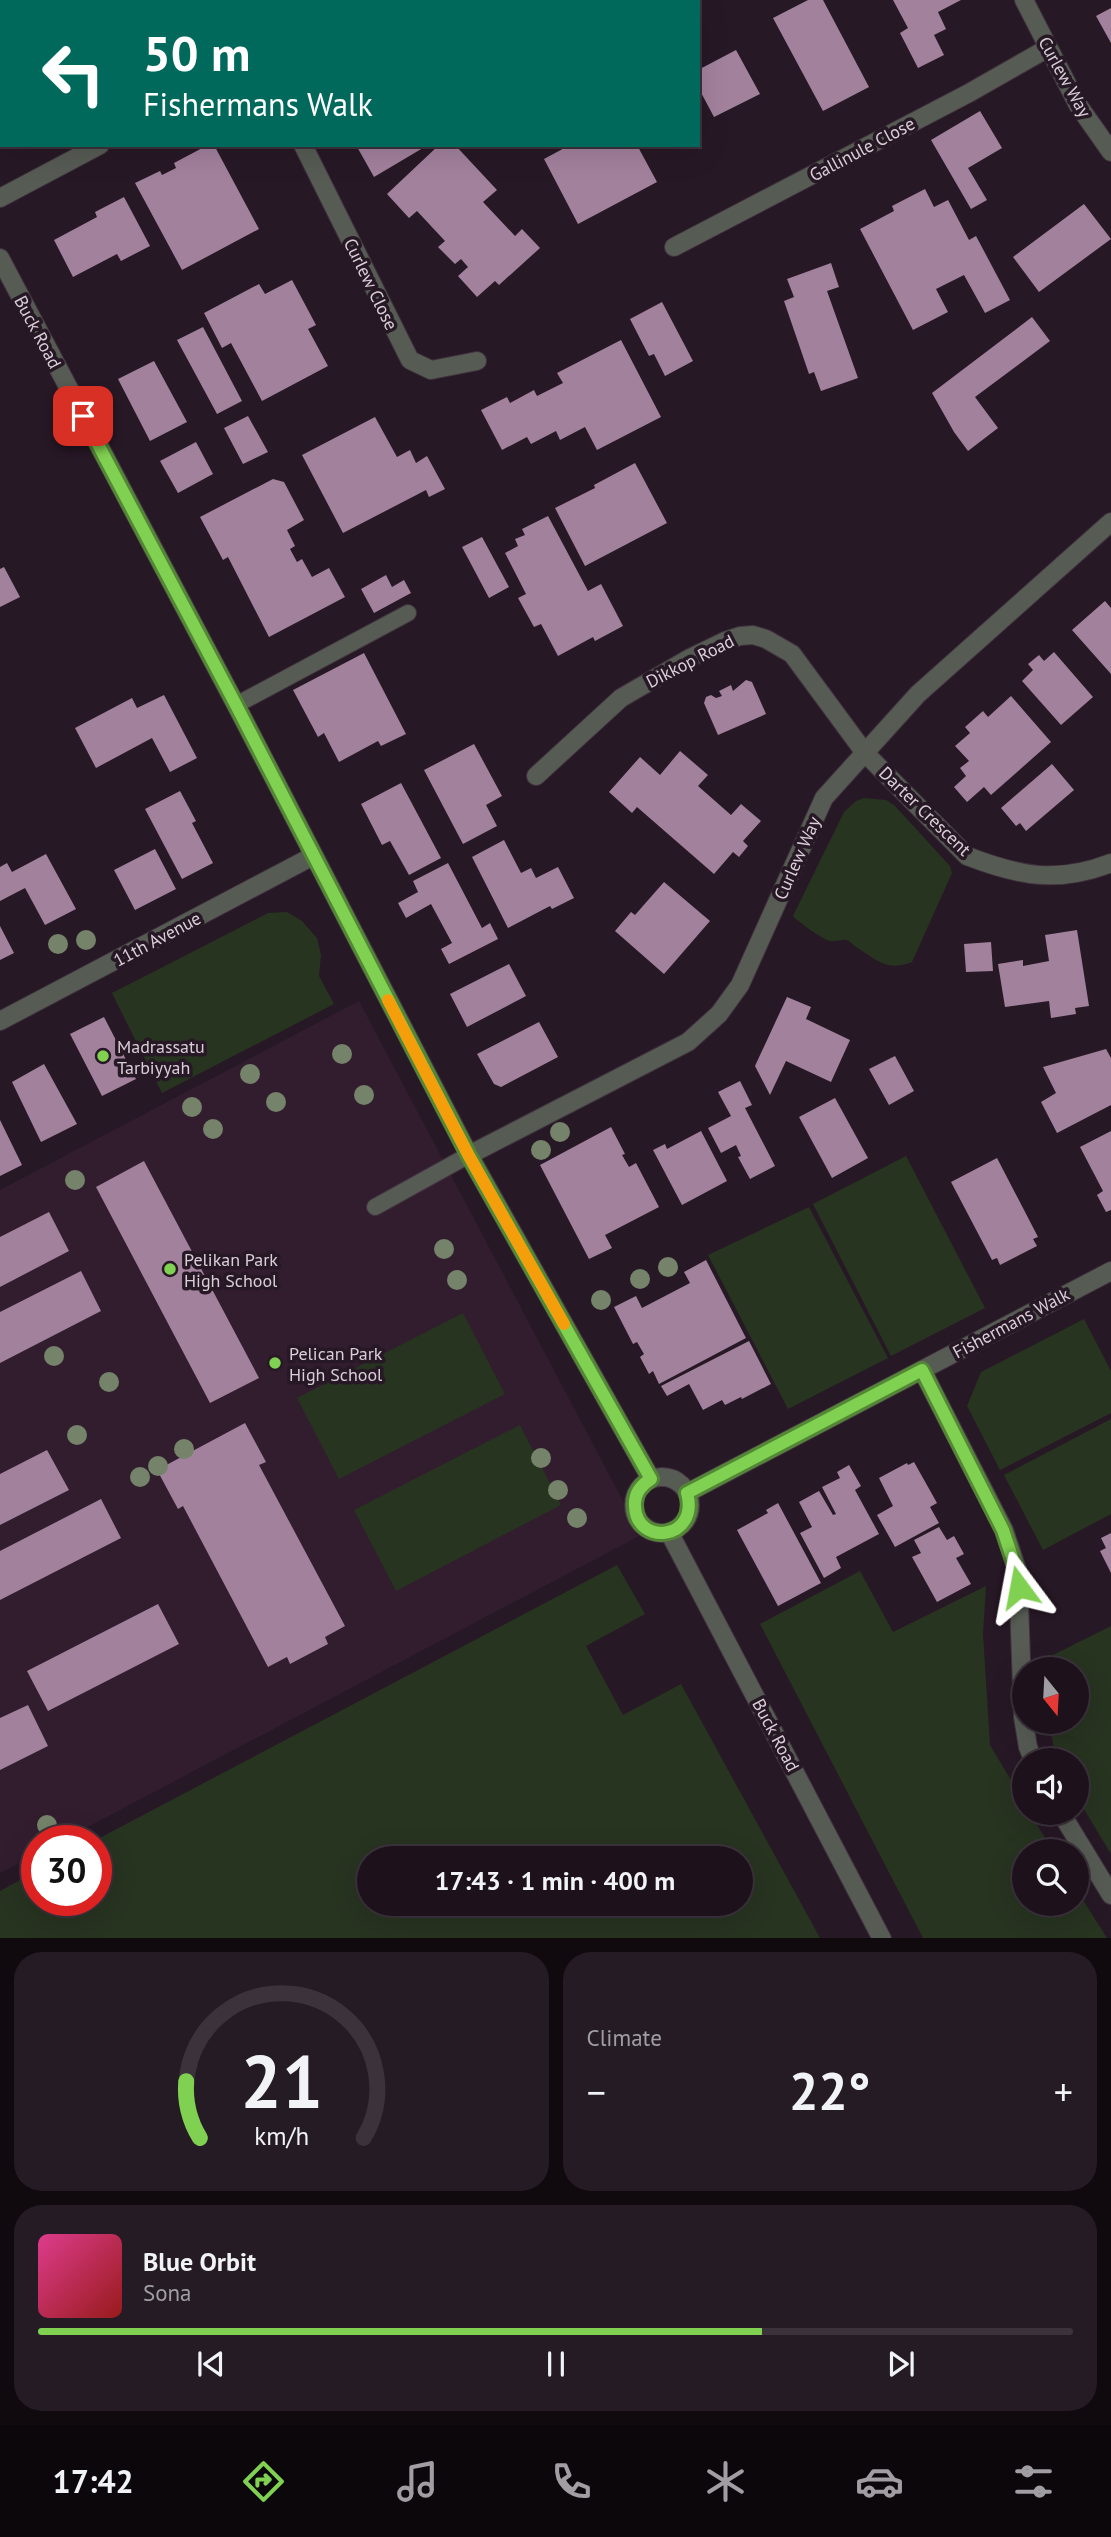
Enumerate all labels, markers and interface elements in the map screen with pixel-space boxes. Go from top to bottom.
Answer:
text: 50 m [143,21,250,85]
icon: left [28,28,119,119]
street label: Curlew Way [1033,33,1097,122]
text: Fishermans Walk [143,83,373,125]
street label: Gallinule Close [805,112,919,186]
street label: Curlew Close [339,234,403,334]
street label: Buck Road [9,292,67,372]
pin [53,386,113,446]
icon: arrive [64,397,102,435]
street label: Dikkop Road [642,629,738,693]
street label: Darter Crescent [874,761,976,861]
street label: Curlew Way [768,812,826,903]
street label: 11th Avenue [109,906,205,972]
place label: Madrassatu Tarbiyyah [117,1035,205,1079]
marker: Madrassatu Tarbiyyah [95,1048,111,1064]
place label: Pelikan Park High School [184,1248,278,1292]
marker: Pelikan Park High School [162,1261,178,1277]
street label: Fishermans Walk [949,1282,1074,1363]
place label: Pelican Park High School [289,1342,383,1386]
marker: Pelican Park High School [267,1355,283,1371]
position arrow [982,1550,1056,1624]
north arrow [1012,1657,1088,1734]
map controls [1012,1657,1089,1916]
street label: Buck Road [747,1695,805,1775]
button: sound [1012,1748,1089,1825]
speed limit sign: 30 [21,1825,112,1916]
button: search [1012,1839,1089,1916]
text: 17:43 · 1 min · 400 m [435,1864,675,1897]
text: Climate [587,2023,662,2052]
text: 21 [240,2034,323,2128]
text: 22° [789,2057,871,2124]
text: − [587,2067,606,2116]
text: + [1054,2067,1073,2116]
text: km/h [254,2119,309,2151]
text: Blue Orbit [143,2245,256,2278]
text: Sona [143,2278,192,2307]
icon: previous [192,2345,230,2383]
icon: pause [537,2345,575,2383]
icon: next [882,2345,920,2383]
icon: directions [239,2457,288,2506]
icon: music [393,2457,442,2506]
icon: phone [547,2457,596,2506]
icon: climate [701,2457,750,2506]
icon: car [855,2457,904,2506]
icon: filters [1009,2457,1058,2506]
text: 17:42 [53,2460,134,2502]

